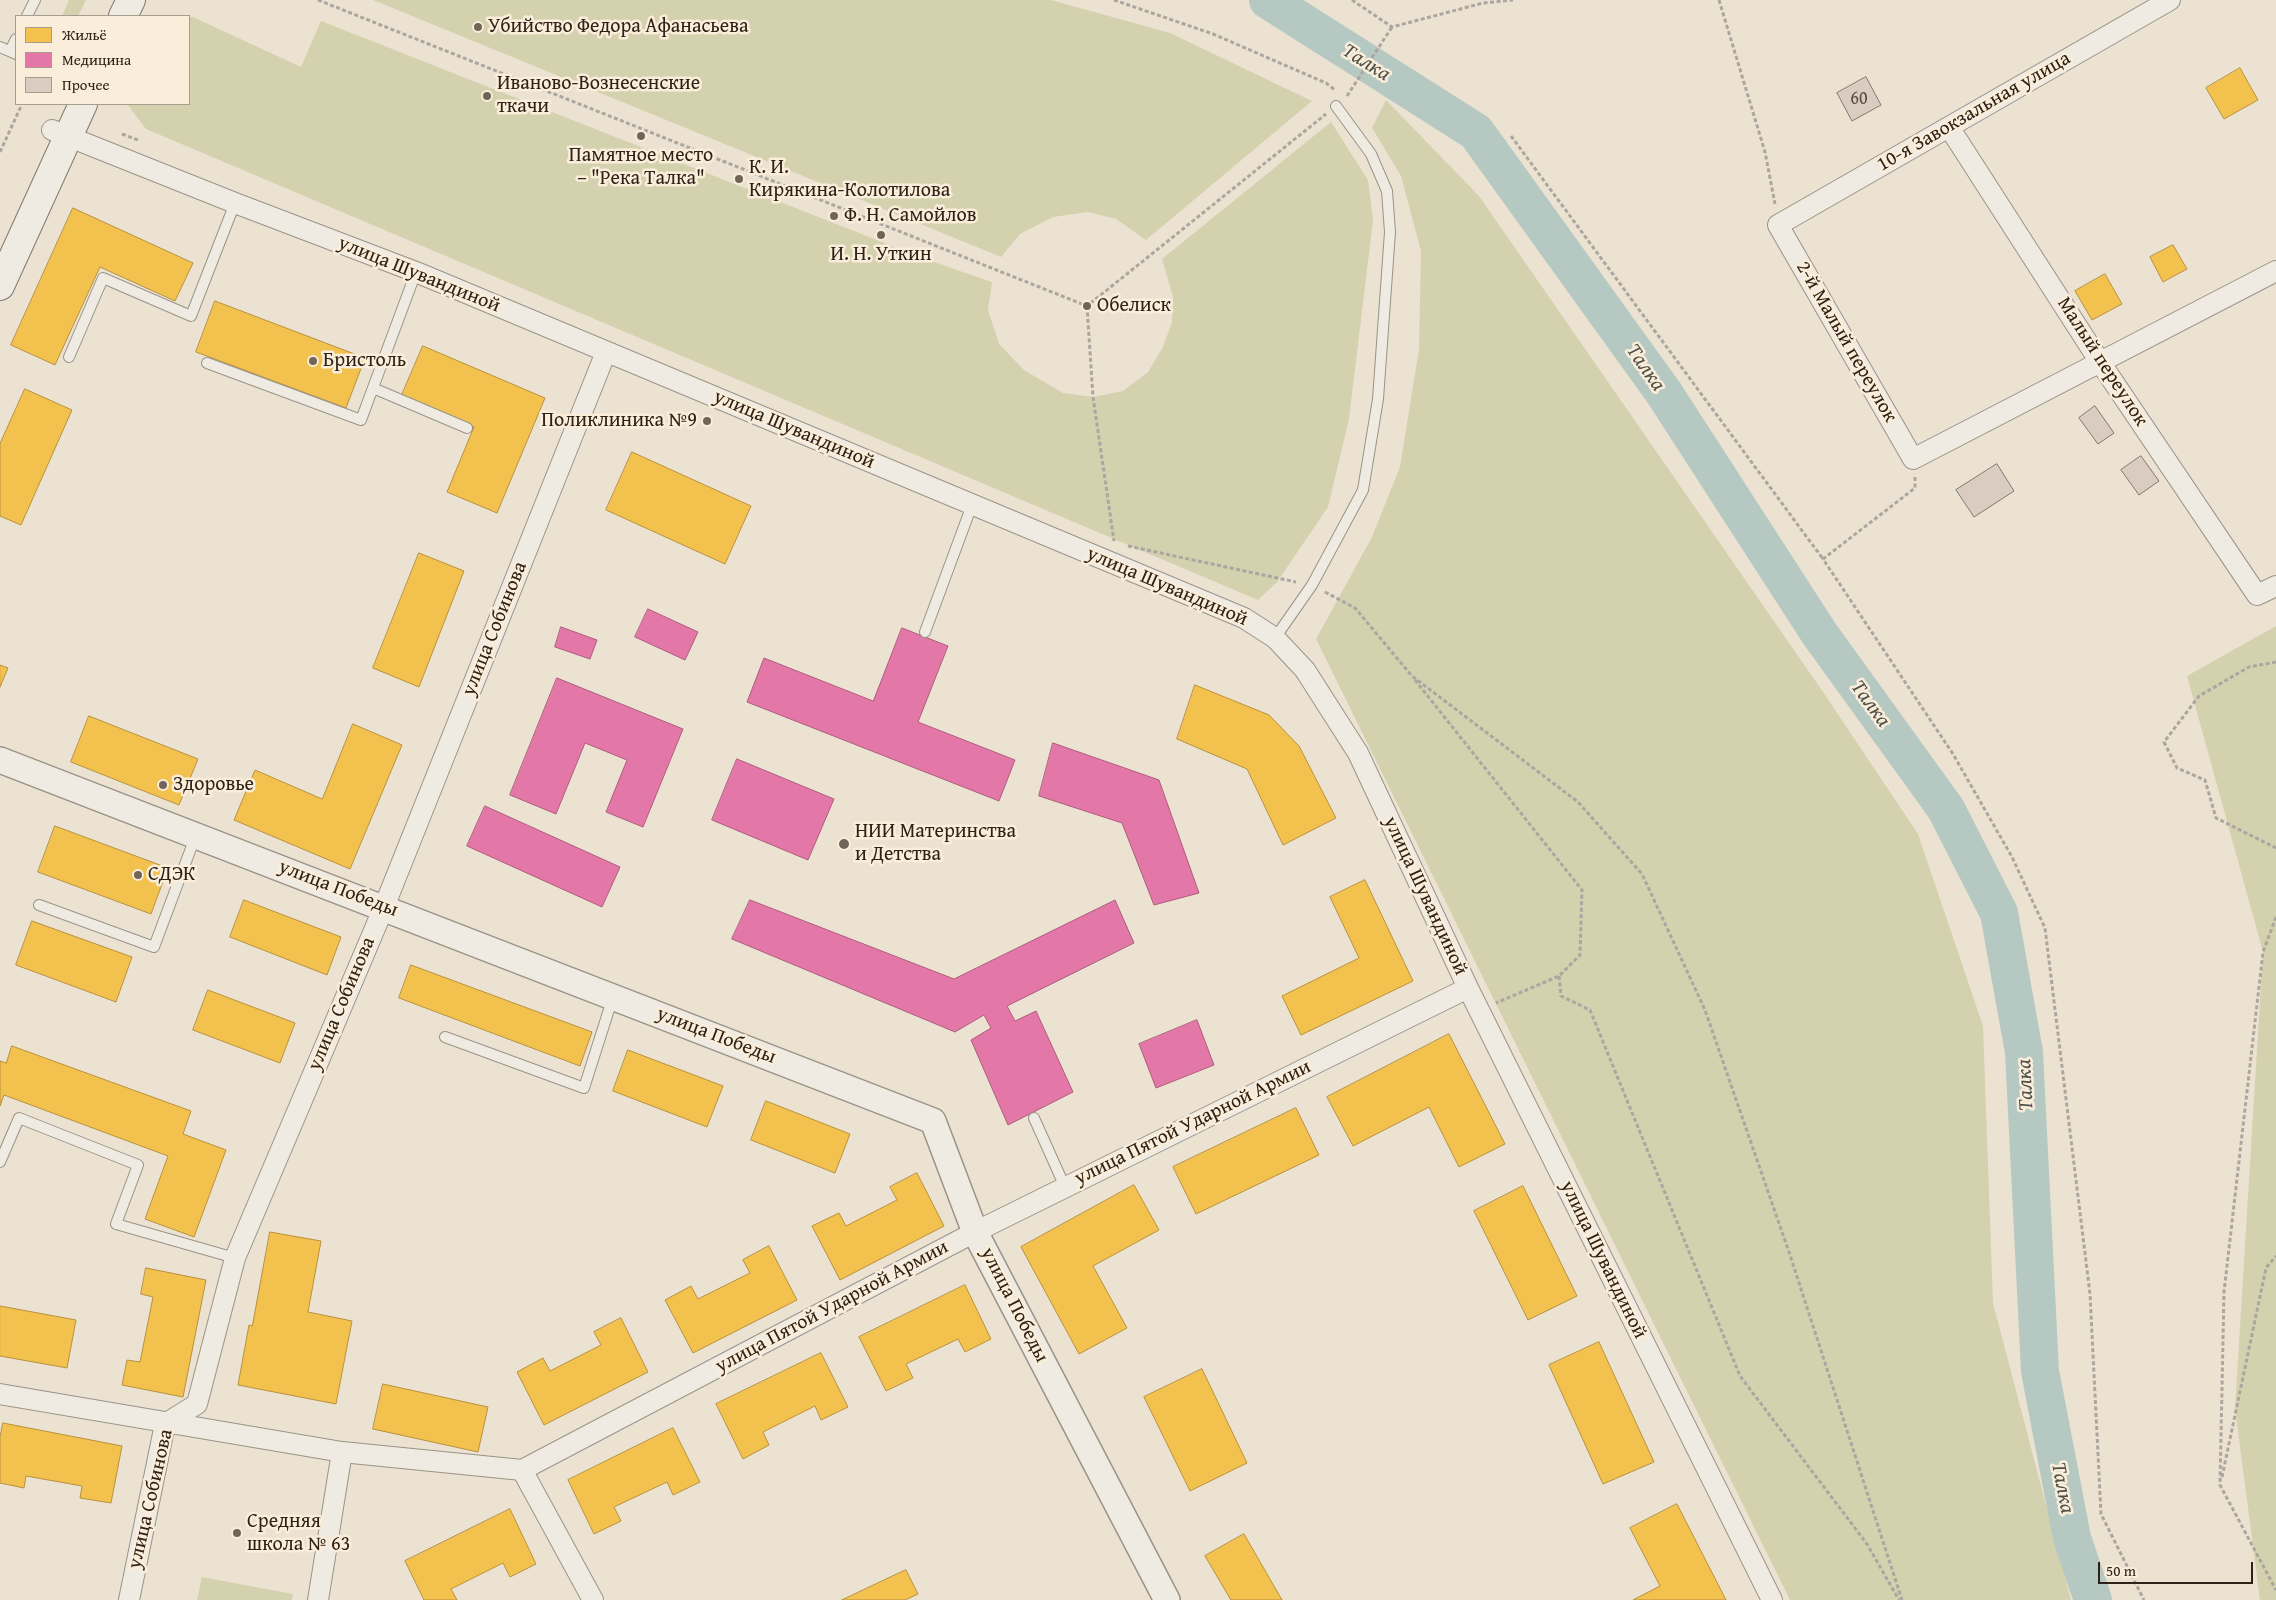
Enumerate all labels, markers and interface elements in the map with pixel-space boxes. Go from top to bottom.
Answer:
legend [15,15,190,105]
place label: Убийство Федора Афанасьева [488,15,748,39]
marker: Убийство Федора Афанасьева [472,21,484,33]
text: Жильё [62,24,107,45]
water label: Талка [1337,39,1395,87]
street label: 10-я Завокзальная улица [1873,47,2075,177]
text: Медицина [62,49,131,70]
place label: Иваново-Вознесенские ткачи [497,72,700,119]
text: Прочее [62,74,110,95]
house number: 60 [1850,88,1868,110]
marker: Иваново-Вознесенские ткачи [481,90,493,102]
marker: Памятное место – "Река Талка" [635,130,647,142]
place label: Памятное место – "Река Талка" [569,144,713,191]
place label: К. И. Кирякина-Колотилова [749,156,950,203]
marker: К. И. Кирякина-Колотилова [733,173,745,185]
place label: Ф. Н. Самойлов [844,204,977,228]
marker: Ф. Н. Самойлов [828,210,840,222]
marker: И. Н. Уткин [875,229,887,241]
street label: улица Шувандиной [334,232,504,318]
place label: И. Н. Уткин [830,243,932,267]
street label: 2-й Малый переулок [1790,257,1902,427]
street label: Малый переулок [2051,293,2153,431]
place label: Обелиск [1097,294,1171,318]
marker: Обелиск [1081,300,1093,312]
water label: Талка [1620,340,1670,396]
place label: Бристоль [323,349,406,373]
marker: Бристоль [307,355,319,367]
street label: улица Шувандиной [710,385,878,475]
place label: Поликлиника №9 [541,409,697,433]
marker: Поликлиника №9 [701,415,713,427]
street label: улица Шувандиной [1083,542,1251,632]
street label: улица Собинова [457,558,533,700]
water label: Талка [1845,676,1895,732]
place label: Здоровье [173,773,254,797]
marker: Здоровье [157,779,169,791]
street label: улица Шувандиной [1378,813,1472,979]
place label: НИИ Материнства и Детства [855,820,1016,867]
marker: НИИ Материнства и Детства [837,837,851,851]
street label: улица Победы [275,855,401,923]
place label: СДЭК [148,863,195,887]
marker: СДЭК [132,869,144,881]
street label: улица Собинова [303,934,381,1074]
street label: улица Победы [653,1002,779,1070]
street label: улица Пятой Ударной Армии [1071,1055,1315,1191]
water label: Талка [2012,1059,2040,1111]
street label: улица Шувандиной [1554,1177,1652,1343]
street label: улица Пятой Ударной Армии [712,1235,952,1379]
street label: улица Победы [975,1243,1053,1367]
street label: улица Собинова [123,1427,179,1571]
water label: Талка [2045,1460,2079,1516]
place label: Средняя школа № 63 [247,1510,350,1557]
marker: Средняя школа № 63 [231,1527,243,1539]
scale bar [2101,1552,2256,1584]
text: 50 m [2106,1560,2136,1581]

